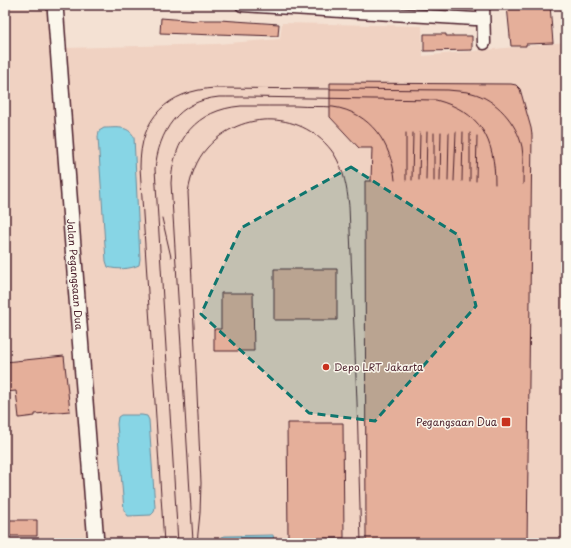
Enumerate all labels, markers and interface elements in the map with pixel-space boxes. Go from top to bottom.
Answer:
street label: Jalan Pegangsaan Dua [64,218,88,331]
place label: Depo LRT Jakarta [334,359,424,374]
marker: Depo LRT Jakarta [321,362,331,372]
place label: Pegangsaan Dua [416,414,498,429]
marker: Pegangsaan Dua [500,416,512,428]

